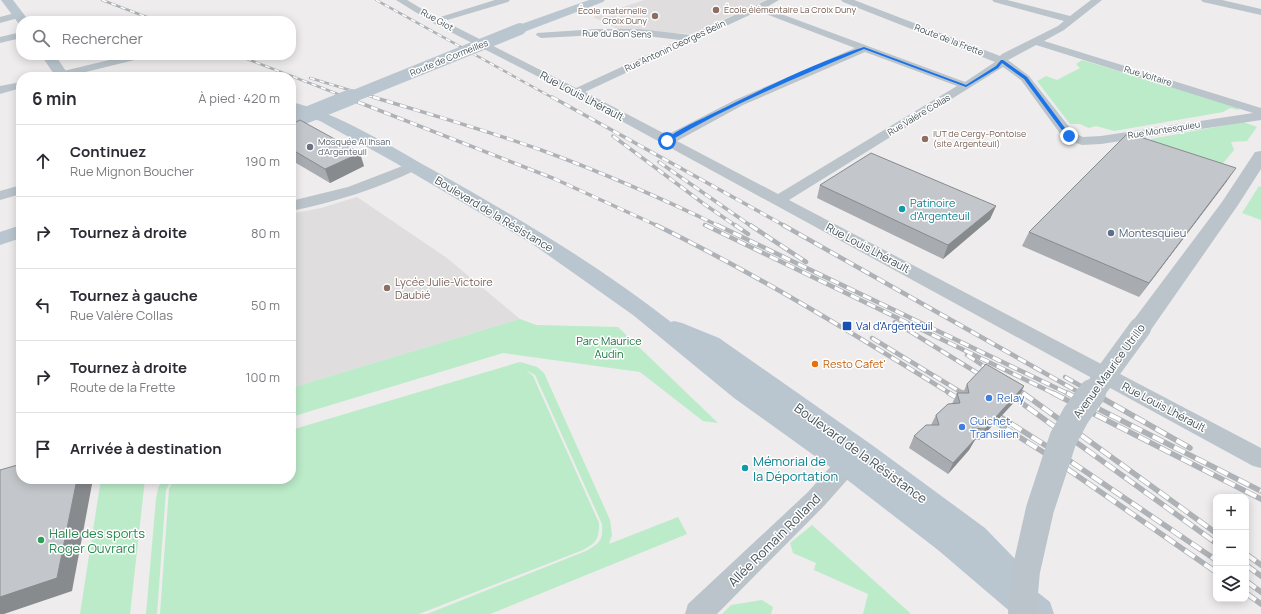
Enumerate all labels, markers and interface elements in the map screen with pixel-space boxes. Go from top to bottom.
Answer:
place label: École élémentaire La Croix Duny [724,3,856,16]
place label: École maternelle Croix Duny [578,4,647,27]
street label: Rue Giot [419,5,456,34]
marker: École élémentaire La Croix Duny [711,5,721,15]
marker: École maternelle Croix Duny [650,11,660,21]
search box [16,16,296,60]
street label: Rue Antonin Georges Belin [622,16,727,75]
street label: Route de la Frette [913,20,986,59]
street label: Rue du Bon Sens [582,26,652,41]
icon: search [30,27,52,49]
text: Rechercher [62,28,143,49]
street label: Route de Cormeilles [408,36,490,79]
street label: Rue Voltaire [1123,62,1174,89]
street label: Rue Louis Lhérault [538,67,627,124]
text: 6 min [32,87,77,110]
text: À pied · 420 m [198,89,280,107]
street label: Rue Valère Collas [885,90,953,139]
street label: Rue Montesquieu [1127,117,1201,142]
place label: IUT de Cergy-Pontoise (site Argenteuil) [933,127,1026,150]
route end [1060,127,1078,145]
route start [658,132,676,150]
marker: IUT de Cergy-Pontoise (site Argenteuil) [920,134,930,144]
place label: Mosquée Al Ihsan d'Argenteuil [318,135,391,158]
text: Continuez [70,141,146,162]
marker: Mosquée Al Ihsan d'Argenteuil [305,142,315,152]
icon: ahead [32,150,54,172]
text: 190 m [245,152,280,170]
text: Rue Mignon Boucher [70,162,194,180]
street label: Boulevard de la Résistance [432,172,557,255]
place label: Patinoire d'Argenteuil [910,195,970,223]
marker: Patinoire d'Argenteuil [897,204,907,214]
street label: Rue Louis Lhérault [824,219,913,276]
icon: right [32,222,54,244]
text: Tournez à droite [70,222,187,243]
text: 80 m [251,224,280,242]
place label: Montesquieu [1119,225,1186,240]
marker: Montesquieu [1106,228,1116,238]
place label: Lycée Julie-Victoire Daubié [395,274,493,302]
marker: Lycée Julie-Victoire Daubié [382,283,392,293]
text: Tournez à gauche [70,285,198,306]
icon: left [32,294,54,316]
text: 50 m [251,296,280,314]
text: Rue Valère Collas [70,306,173,324]
place label: Val d'Argenteuil [856,318,933,333]
marker: Val d'Argenteuil [841,320,853,332]
street label: Avenue Maurice Utrillo [1069,320,1148,421]
park label: Parc Maurice Audin [576,333,642,361]
place label: Resto Cafet' [823,356,886,371]
text: Tournez à droite [70,357,187,378]
marker: Resto Cafet' [810,359,820,369]
icon: right [32,366,54,388]
text: 100 m [245,368,280,386]
text: Route de la Frette [70,378,175,396]
street label: Rue Louis Lhérault [1120,378,1209,435]
place label: Relay [997,390,1025,405]
marker: Relay [984,393,994,403]
street label: Boulevard de la Résistance [791,399,931,508]
place label: Guichet Transilien [970,413,1019,441]
marker: Guichet Transilien [957,422,967,432]
icon: arrive [32,438,54,460]
text: Arrivée à destination [70,438,222,459]
place label: Mémorial de la Déportation [753,452,838,485]
marker: Mémorial de la Déportation [740,463,750,473]
street label: Allée Romain Rolland [724,490,824,590]
map controls [1213,494,1249,602]
button: + [1213,494,1249,530]
place label: Halle des sports Roger Ouvrard [49,524,145,557]
button: − [1213,530,1249,566]
marker: Halle des sports Roger Ouvrard [36,535,46,545]
button: layers [1213,566,1249,602]

